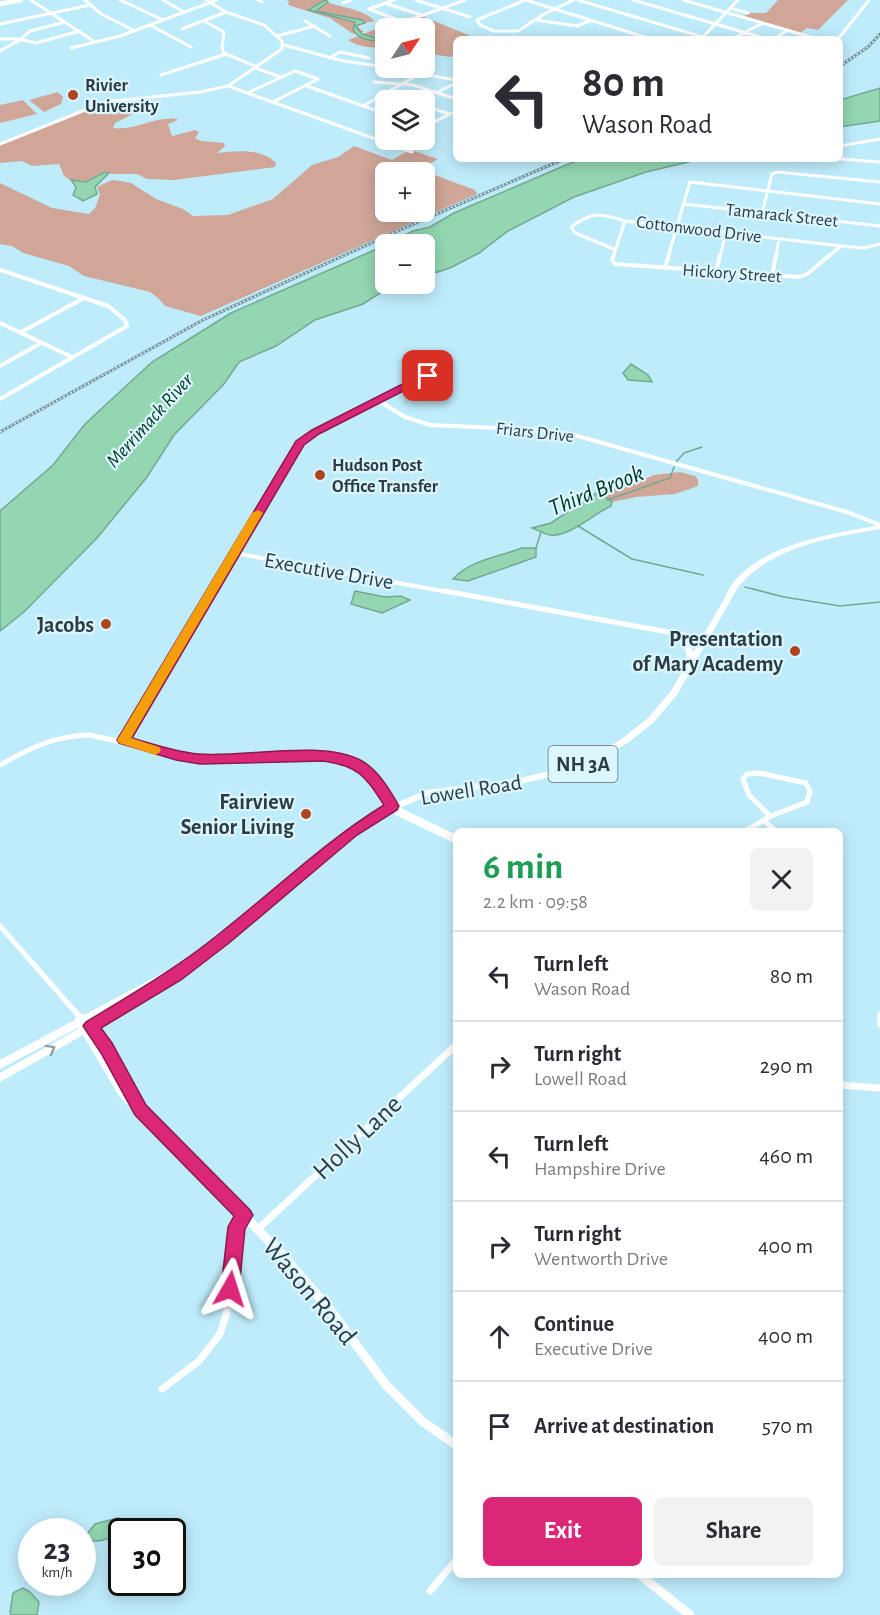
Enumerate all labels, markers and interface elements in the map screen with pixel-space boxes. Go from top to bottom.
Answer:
north arrow [375,18,435,78]
map controls [375,18,435,294]
icon: left [483,60,561,138]
text: 80 m [582,62,665,104]
place label: Rivier University [85,77,160,116]
marker: Rivier University [66,88,80,102]
button: layers [375,90,435,150]
text: Wason Road [582,111,712,138]
button: + [375,162,435,222]
street label: Tamarack Street [725,201,839,231]
street label: Cottonwood Drive [635,213,762,247]
button: − [375,234,435,294]
street label: Hickory Street [682,262,782,286]
pin [402,350,453,401]
icon: arrive [411,359,444,392]
water label: Merrimack River [103,370,197,471]
street label: Friars Drive [495,420,575,446]
place label: Hudson Post Office Transfer [332,457,439,496]
water label: Third Brook [545,461,647,521]
marker: Hudson Post Office Transfer [313,468,327,482]
street label: Executive Drive [263,549,395,593]
place label: Jacobs [37,614,94,636]
marker: Jacobs [99,617,113,631]
place label: Presentation of Mary Academy [632,628,783,676]
marker: Presentation of Mary Academy [788,644,802,658]
road number: NH 3A [548,746,618,782]
street label: Lowell Road [419,771,523,809]
place label: Fairview Senior Living [180,791,295,838]
marker: Fairview Senior Living [299,807,313,821]
button: close [750,848,813,911]
text: 6 min [483,849,563,885]
text: 2.2 km · 09:58 [483,892,588,912]
text: Turn left [534,953,608,975]
icon: left [483,960,516,993]
text: 80 m [770,965,813,987]
text: Wason Road [534,979,630,999]
text: Turn right [534,1043,621,1065]
one-way arrow [45,1045,55,1056]
icon: right [483,1050,516,1083]
text: 290 m [760,1055,813,1077]
text: Lowell Road [534,1069,627,1089]
street label: Holly Lane [308,1090,408,1186]
text: Turn left [534,1133,608,1155]
icon: left [483,1140,516,1173]
text: 460 m [759,1145,813,1167]
text: Hampshire Drive [534,1159,666,1179]
text: Turn right [534,1223,621,1245]
icon: right [483,1230,516,1263]
street label: Wason Road [257,1233,362,1350]
text: 400 m [758,1235,813,1257]
text: Wentworth Drive [534,1249,668,1269]
position arrow [198,1257,262,1321]
text: Continue [534,1313,614,1335]
icon: ahead [483,1320,516,1353]
text: 400 m [758,1325,813,1347]
text: Executive Drive [534,1339,653,1359]
icon: arrive [483,1410,516,1443]
text: Arrive at destination [534,1415,714,1437]
text: 570 m [762,1415,813,1437]
button: Exit [483,1497,642,1566]
button: Share [654,1497,813,1566]
speed limit sign: 30 [108,1518,186,1596]
text: 23 [43,1535,71,1565]
text: km/h [42,1565,72,1580]

